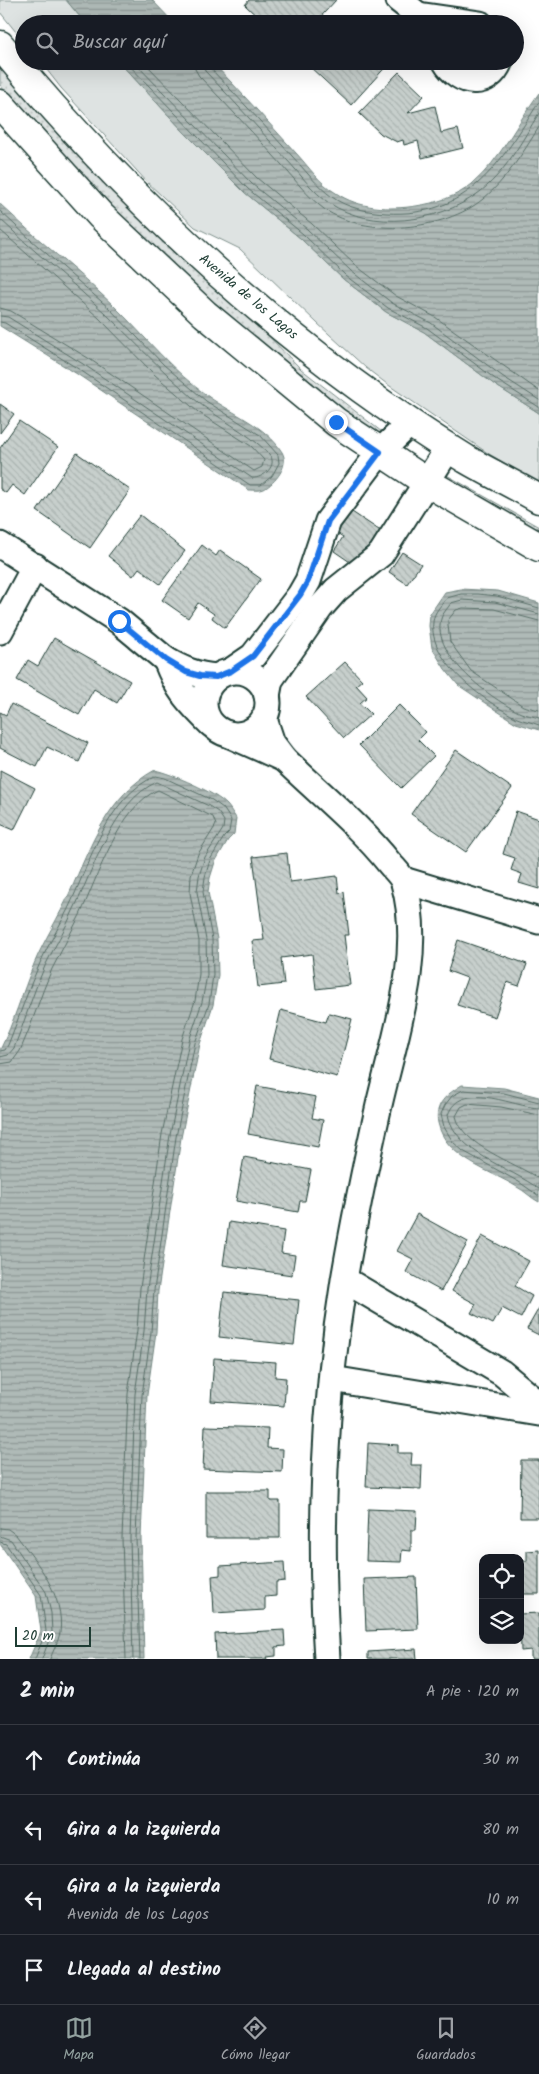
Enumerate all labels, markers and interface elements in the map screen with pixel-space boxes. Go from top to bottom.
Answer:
search box [15,15,524,70]
text: Buscar aquí [73,28,165,58]
icon: search [33,29,61,57]
street label: Avenida de los Lagos [194,248,303,345]
route end [325,411,348,434]
route start [108,610,131,633]
map controls [479,1554,524,1644]
button: locate [479,1554,524,1599]
button: layers [479,1599,524,1644]
scale bar [15,1624,91,1647]
text: 20 m [22,1625,54,1647]
text: 2 min [20,1675,75,1708]
text: A pie · 120 m [426,1679,519,1704]
text: Continúa [67,1745,141,1775]
icon: ahead [20,1746,48,1774]
text: 30 m [483,1747,519,1772]
text: Gira a la izquierda [67,1815,220,1845]
icon: left [20,1816,48,1844]
text: 80 m [482,1817,519,1842]
text: Gira a la izquierda [67,1872,220,1902]
icon: left [20,1886,48,1914]
text: 10 m [487,1887,519,1912]
text: Avenida de los Lagos [67,1902,209,1927]
text: Llegada al destino [67,1955,221,1985]
icon: arrive [20,1956,48,1984]
tab: Mapa [63,2014,94,2066]
tab: Cómo llegar [221,2014,290,2066]
tab: Guardados [416,2014,476,2066]

